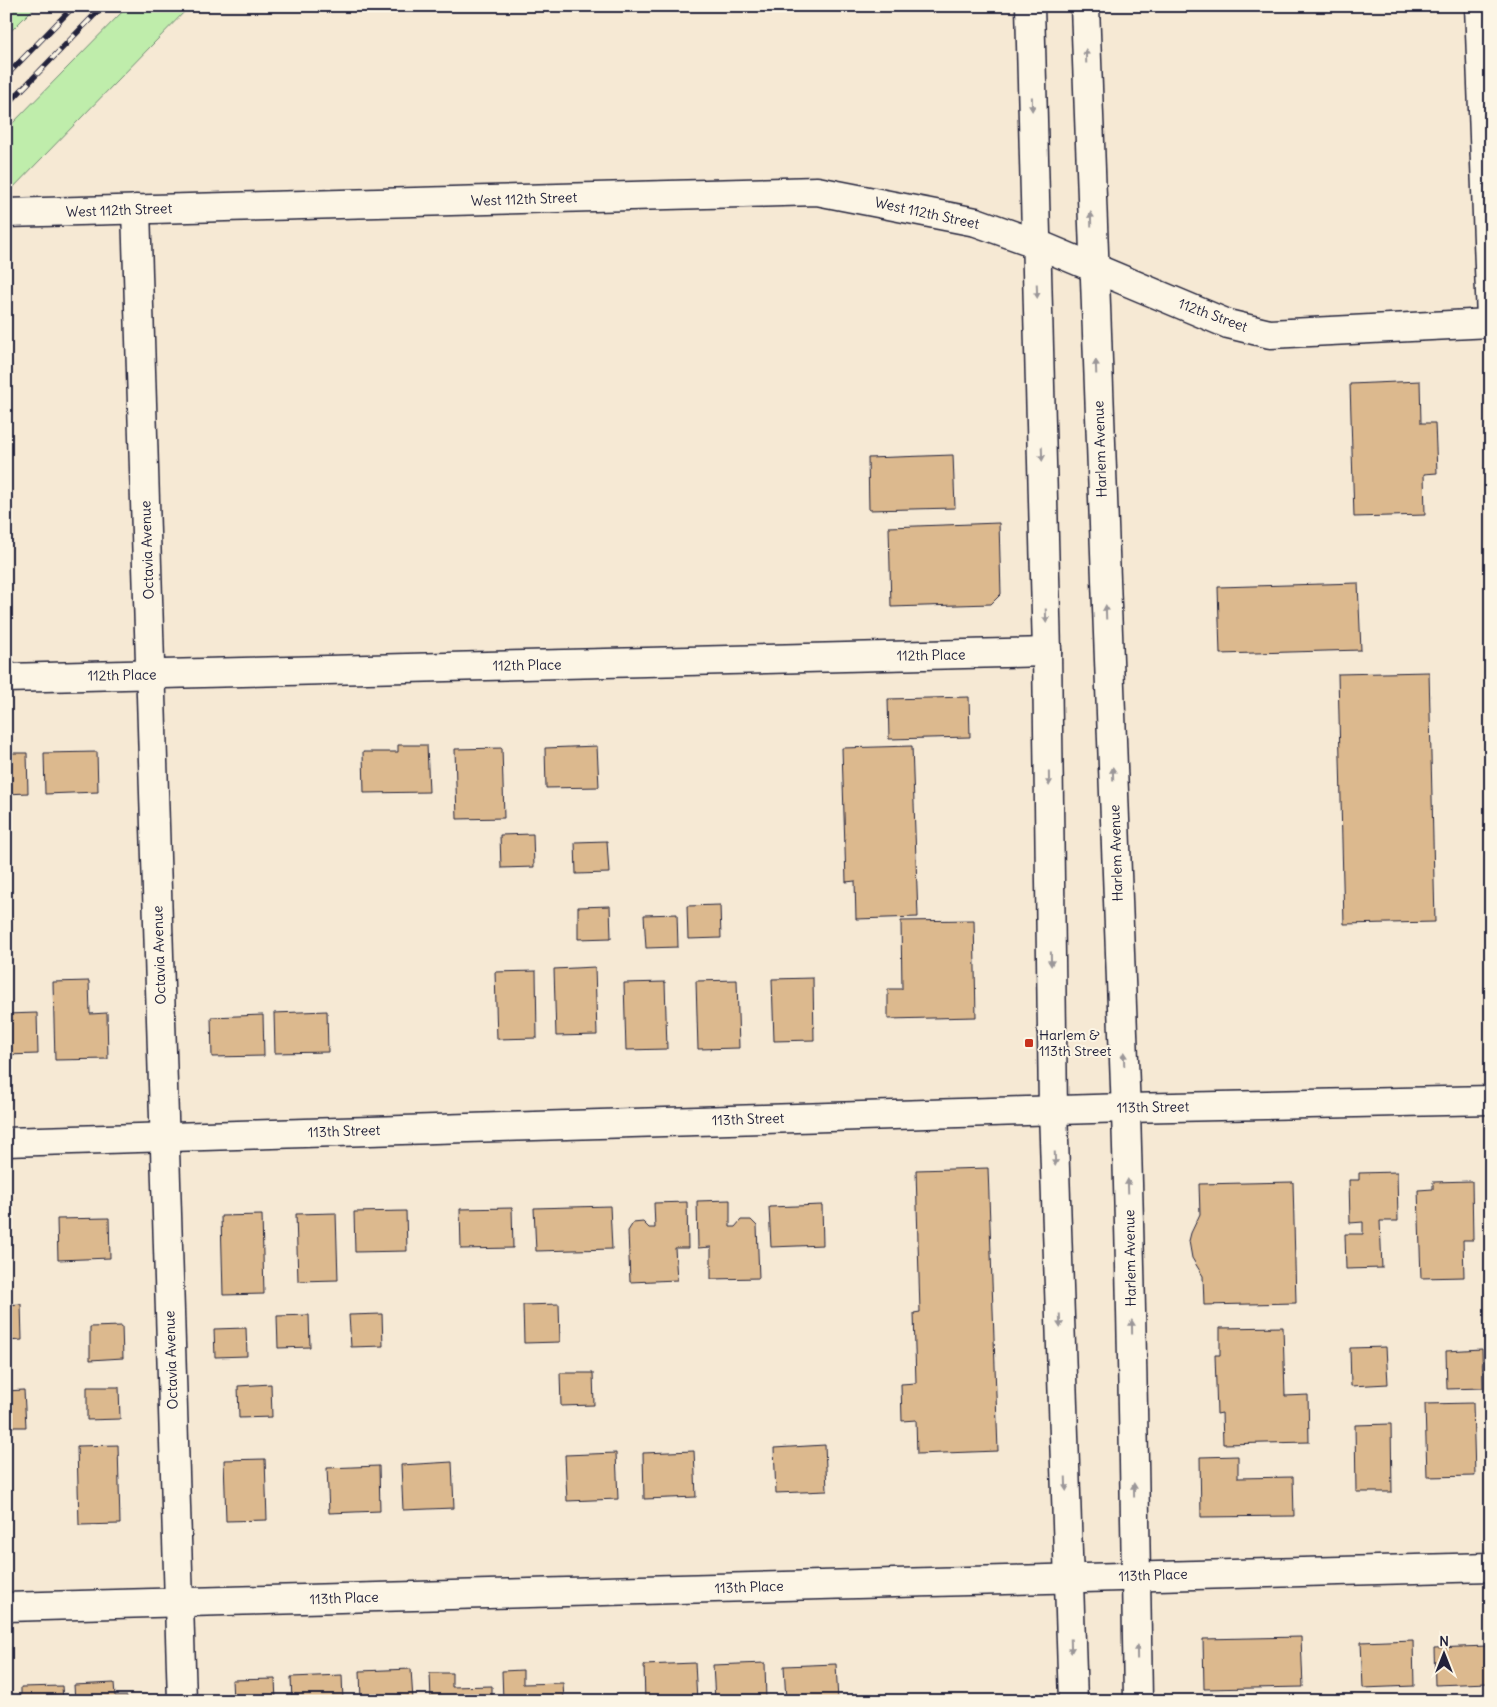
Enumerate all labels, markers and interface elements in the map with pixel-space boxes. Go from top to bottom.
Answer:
one-way arrow [1082,48,1090,64]
one-way arrow [1028,96,1036,112]
street label: West 112th Street [470,188,578,210]
street label: West 112th Street [873,193,981,233]
street label: West 112th Street [65,199,173,221]
one-way arrow [1087,211,1095,227]
one-way arrow [1033,284,1041,300]
street label: 112th Street [1176,294,1250,336]
one-way arrow [1092,359,1100,375]
street label: Harlem Avenue [1089,400,1111,498]
one-way arrow [1038,446,1046,462]
street label: Octavia Avenue [136,500,158,600]
one-way arrow [1102,604,1110,620]
one-way arrow [1042,608,1050,624]
street label: 112th Place [896,645,966,665]
street label: 112th Place [492,655,562,675]
street label: 112th Place [87,665,157,685]
one-way arrow [1108,766,1116,782]
one-way arrow [1045,771,1053,787]
street label: Harlem Avenue [1105,804,1127,902]
street label: Octavia Avenue [148,905,170,1005]
one-way arrow [1048,951,1056,967]
place label: Harlem & 113th Street [1039,1026,1112,1060]
marker: Harlem & 113th Street [1023,1037,1035,1049]
one-way arrow [1119,1051,1127,1067]
street label: 113th Street [1117,1097,1190,1117]
street label: 113th Street [711,1109,785,1129]
street label: 113th Street [307,1121,381,1141]
one-way arrow [1051,1151,1059,1167]
one-way arrow [1124,1178,1132,1194]
street label: Harlem Avenue [1120,1209,1140,1307]
street label: Octavia Avenue [160,1310,182,1410]
one-way arrow [1057,1314,1065,1330]
one-way arrow [1127,1319,1135,1335]
one-way arrow [1062,1476,1070,1492]
one-way arrow [1130,1481,1138,1497]
street label: 113th Place [1118,1565,1188,1585]
street label: 113th Place [714,1577,784,1597]
street label: 113th Place [309,1588,379,1608]
north arrow [1420,1630,1470,1680]
text: N [1439,1632,1449,1650]
one-way arrow [1068,1638,1076,1654]
one-way arrow [1133,1644,1141,1660]

